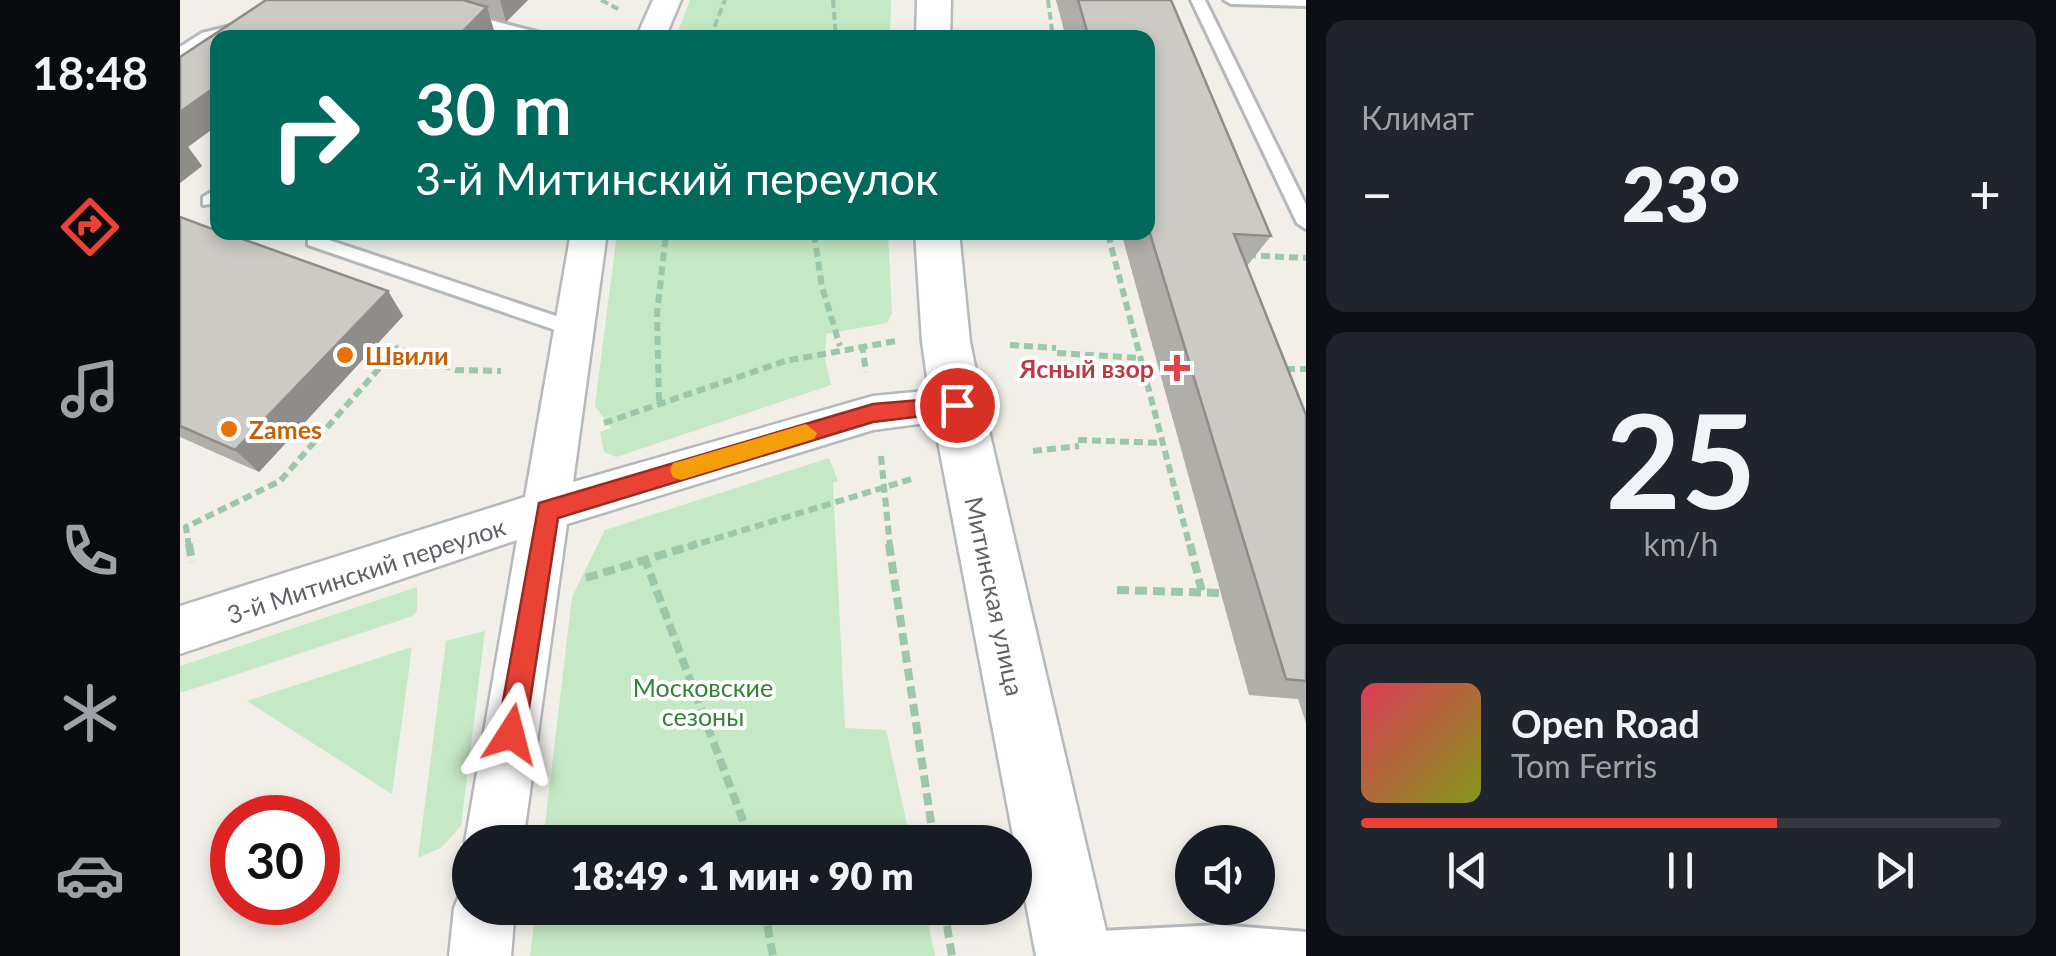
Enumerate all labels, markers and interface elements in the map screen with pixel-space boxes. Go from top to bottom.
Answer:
text: 18:48 [32,46,148,100]
text: 30 m [415,66,572,150]
icon: right [250,70,380,200]
text: Климат [1361,98,1474,137]
text: 23° [1622,148,1740,238]
text: 3-й Митинский переулок [415,151,938,205]
text: − [1361,160,1393,226]
text: + [1969,160,2001,226]
icon: directions [55,192,125,262]
place label: Швили [365,340,449,370]
marker: Швили [334,344,356,366]
place label: Ясный взор [1019,353,1154,383]
icon: music [55,354,125,424]
marker: Ясный взор [1164,355,1190,381]
pin [915,363,1000,448]
icon: arrive [930,378,985,433]
text: 25 [1606,381,1756,537]
place label: Zames [249,414,322,444]
marker: Zames [218,418,240,440]
street label: Митинская улица [959,494,1031,698]
street label: 3-й Митинский переулок [223,511,509,629]
icon: phone [55,516,125,586]
text: km/h [1644,524,1718,563]
park label: Московские сезоны [633,672,773,731]
icon: climate [55,678,125,748]
position arrow [459,682,563,786]
text: Open Road [1511,700,1700,746]
text: Tom Ferris [1511,746,1657,785]
speed limit sign: 30 [210,795,340,925]
map controls [1175,825,1275,925]
button: sound [1175,825,1275,925]
icon: car [55,840,125,910]
icon: previous [1440,843,1495,898]
icon: pause [1653,843,1708,898]
icon: next [1867,843,1922,898]
text: 18:49 · 1 мин · 90 m [570,852,914,898]

